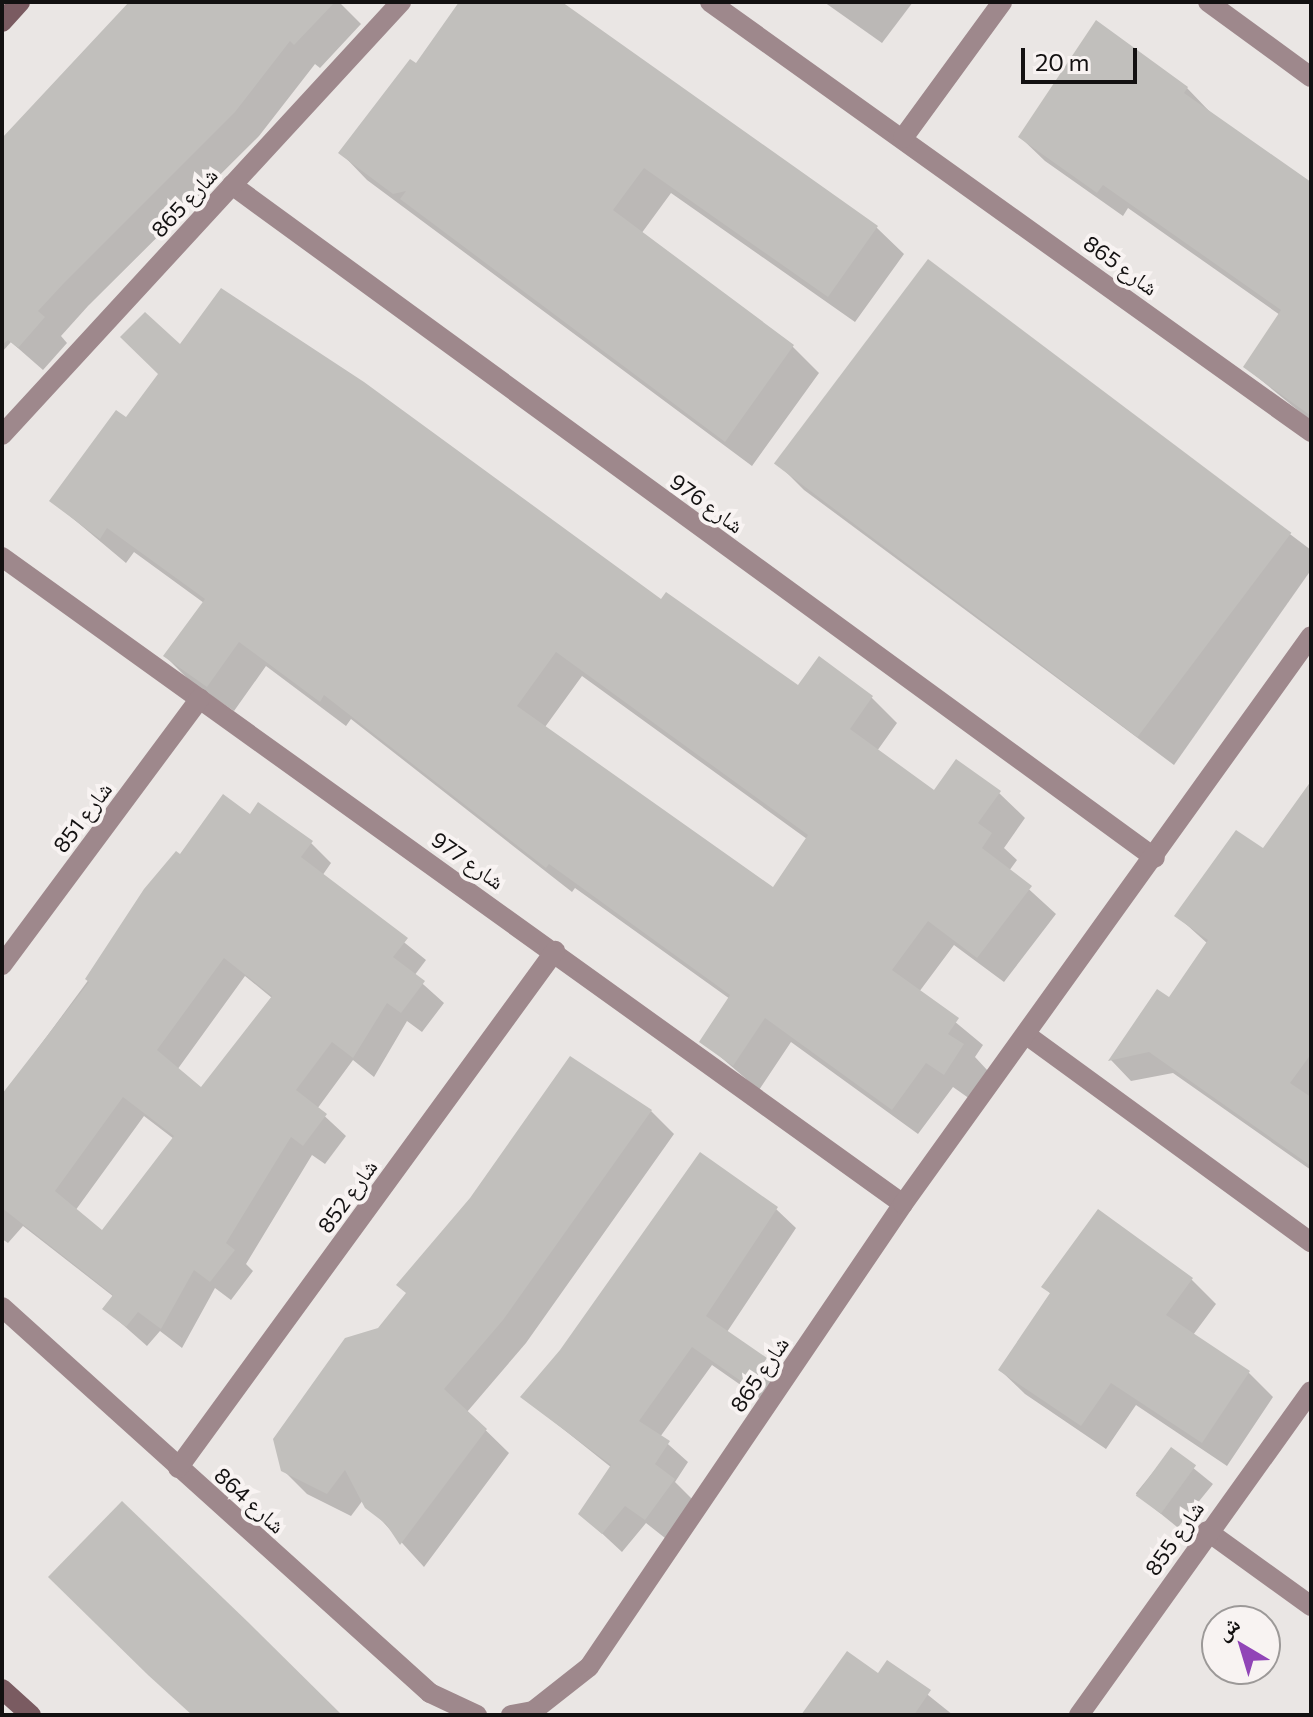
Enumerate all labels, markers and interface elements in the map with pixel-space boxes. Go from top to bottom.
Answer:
scale bar [1025,32,1141,82]
text: 20 m [1035,47,1089,76]
street label: شارع 865 [145,162,223,242]
street label: شارع 865 [1079,229,1163,301]
street label: شارع 976 [665,468,749,538]
street label: شارع 851 [47,777,117,857]
street label: شارع 977 [427,826,509,894]
street label: شارع 852 [312,1154,382,1238]
street label: شارع 865 [724,1331,794,1417]
street label: شارع 864 [209,1461,291,1539]
street label: شارع 855 [1139,1496,1209,1580]
north arrow [1201,1605,1281,1685]
text: ش [1210,1609,1245,1645]

